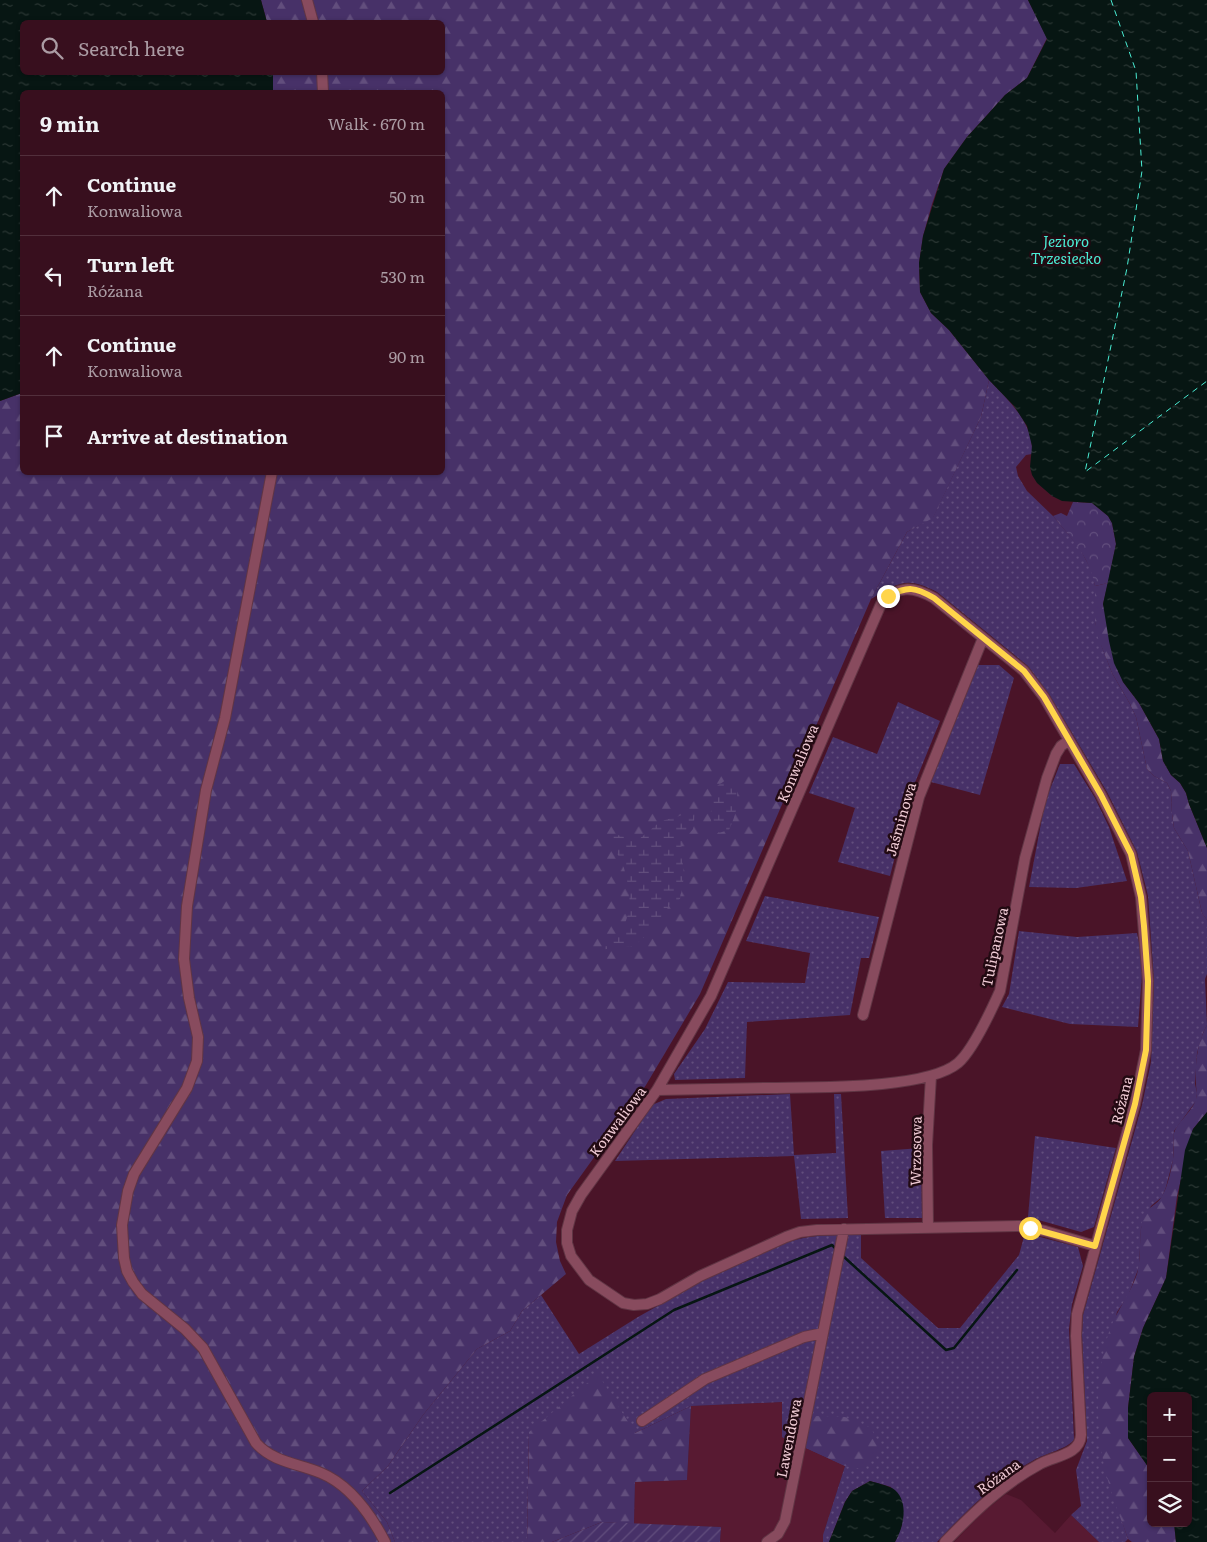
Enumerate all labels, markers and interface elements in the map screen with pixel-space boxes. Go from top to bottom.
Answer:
search box [20,20,445,75]
icon: search [38,34,66,62]
text: Search here [78,34,185,62]
text: 9 min [40,107,100,138]
text: Walk · 670 m [328,111,425,135]
text: Continue [87,170,176,198]
icon: ahead [40,182,68,210]
text: 50 m [389,184,425,208]
text: Konwaliowa [87,198,182,222]
water label: Jezioro Trzesiecko [1031,229,1101,269]
text: Turn left [87,250,174,278]
icon: left [40,262,68,290]
text: 530 m [380,264,425,288]
text: Różana [87,278,143,302]
text: Continue [87,330,176,358]
icon: ahead [40,342,68,370]
text: 90 m [389,344,425,368]
text: Konwaliowa [87,358,182,382]
icon: arrive [40,422,68,450]
text: Arrive at destination [87,422,288,450]
route end [877,585,900,608]
street label: Konwaliowa [772,720,823,805]
street label: Jaśminowa [880,779,920,858]
street label: Tulipanowa [976,905,1012,989]
street label: Różana [1105,1073,1137,1126]
street label: Konwaliowa [584,1081,650,1160]
street label: Wrzosowa [904,1115,926,1186]
route start [1019,1217,1042,1240]
map controls [1147,1392,1192,1527]
button: + [1147,1392,1192,1437]
street label: Lawendowa [771,1396,806,1479]
button: − [1147,1437,1192,1482]
street label: Różana [972,1453,1024,1498]
button: layers [1147,1482,1192,1527]

